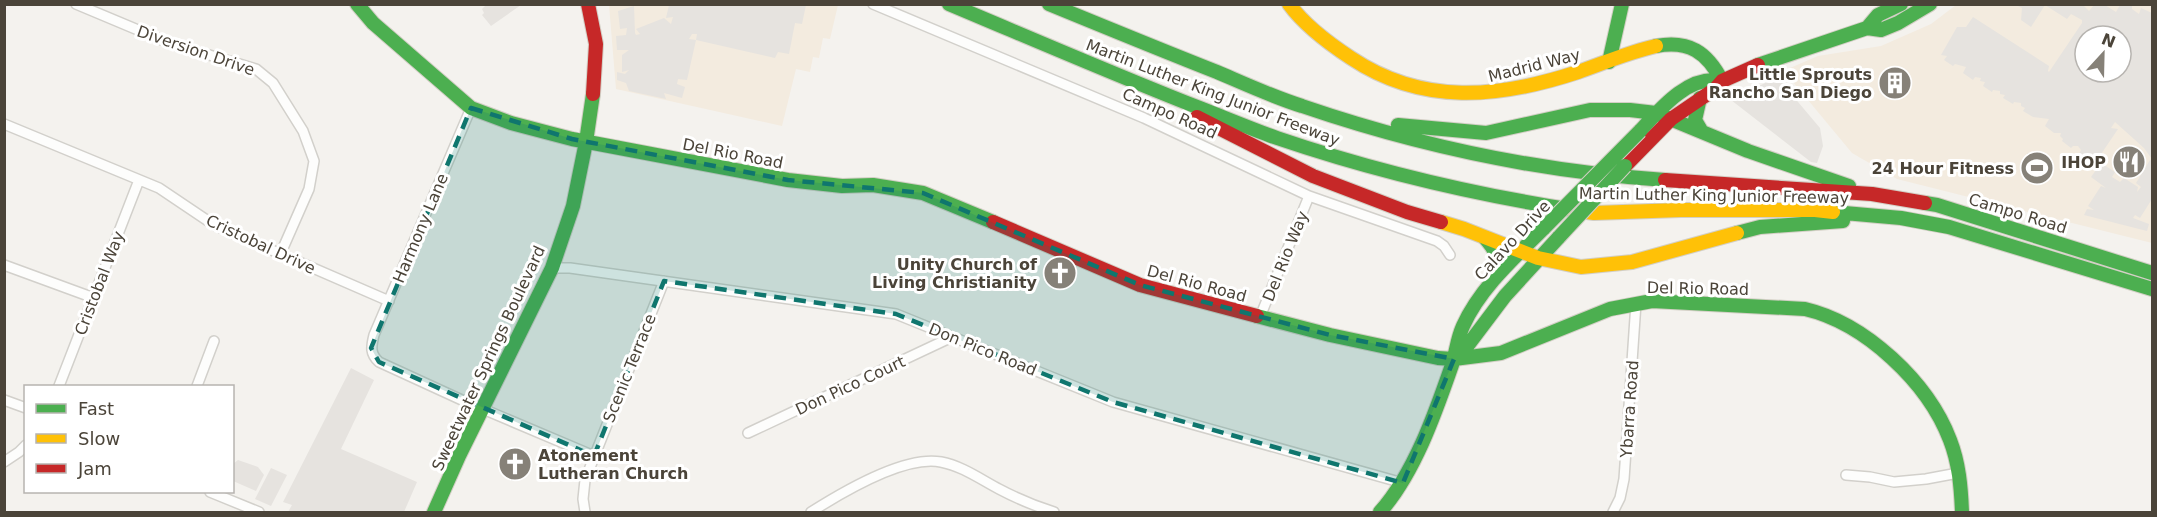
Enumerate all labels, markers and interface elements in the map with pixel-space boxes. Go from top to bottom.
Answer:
street label: Diversion Drive [135,21,257,79]
north arrow [2073,24,2133,84]
text: N [2099,29,2118,52]
street label: Martin Luther King Junior Freeway [1083,35,1342,150]
street label: Madrid Way [1486,45,1582,86]
place label: Little Sprouts Rancho San Diego [1709,65,1872,102]
building icon: Little Sprouts Rancho San Diego [1877,65,1913,101]
street label: Campo Road [1119,84,1220,143]
street label: Del Rio Road [681,134,785,173]
restaurant icon: IHOP [2111,144,2147,180]
sports icon: 24 Hour Fitness [2019,150,2055,186]
place label: IHOP [2061,153,2106,172]
place label: 24 Hour Fitness [1872,159,2014,178]
street label: Harmony Lane [389,171,452,286]
street label: Martin Luther King Junior Freeway [1579,184,1849,207]
street label: Campo Road [1966,190,2069,237]
street label: Calavo Drive [1471,196,1554,284]
street label: Del Rio Way [1259,208,1312,304]
street label: Cristobal Drive [203,211,319,278]
street label: Cristobal Way [71,228,128,338]
street label: Sweetwater Springs Boulevard [428,243,549,474]
place label: Unity Church of Living Christianity [872,255,1038,292]
church icon: Unity Church of Living Christianity [1042,255,1078,291]
street label: Del Rio Road [1145,261,1249,306]
street label: Del Rio Road [1647,278,1749,299]
street label: Scenic Terrace [599,311,660,425]
street label: Don Pico Road [926,319,1040,380]
street label: Don Pico Court [792,352,908,419]
street label: Ybarra Road [1617,360,1642,459]
legend [24,385,234,493]
text: Fast [78,398,114,419]
text: Slow [78,428,120,449]
church icon: Atonement Lutheran Church [497,446,533,482]
place label: Atonement Lutheran Church [538,446,688,483]
text: Jam [77,458,112,479]

